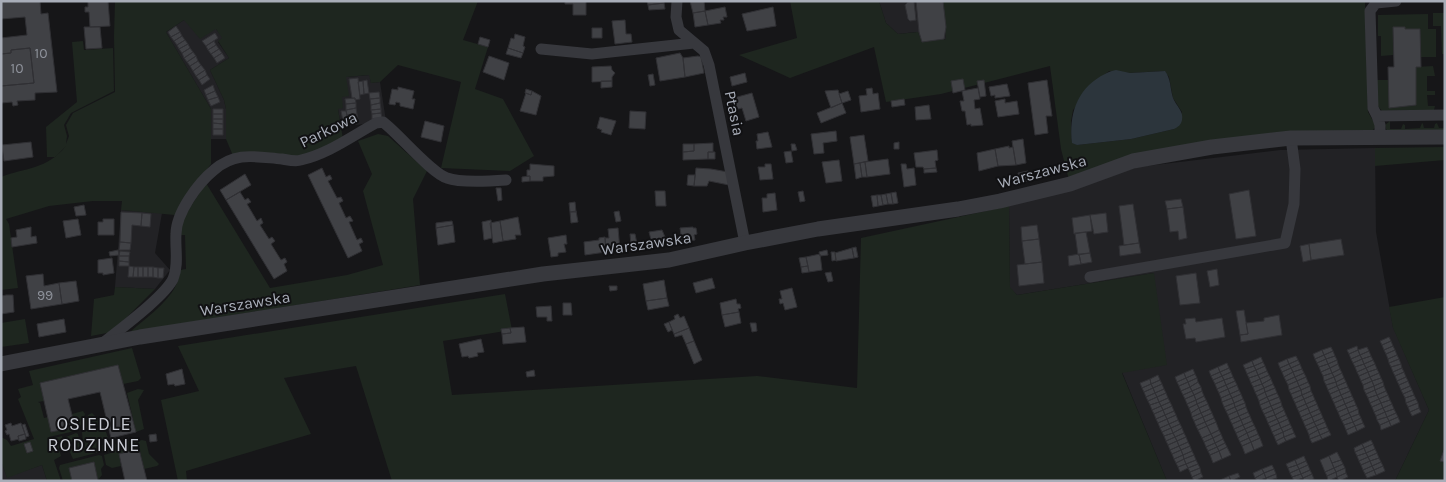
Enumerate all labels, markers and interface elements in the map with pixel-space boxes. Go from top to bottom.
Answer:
house number: 10 [35,45,47,62]
house number: 10 [11,60,23,77]
street label: Ptasia [720,89,749,137]
street label: Parkowa [296,107,360,151]
street label: Warszawska [996,151,1089,192]
street label: Warszawska [600,228,692,259]
house number: 99 [37,287,53,304]
street label: Warszawska [199,287,292,320]
district label: OSIEDLE RODZINNE [48,413,140,456]

